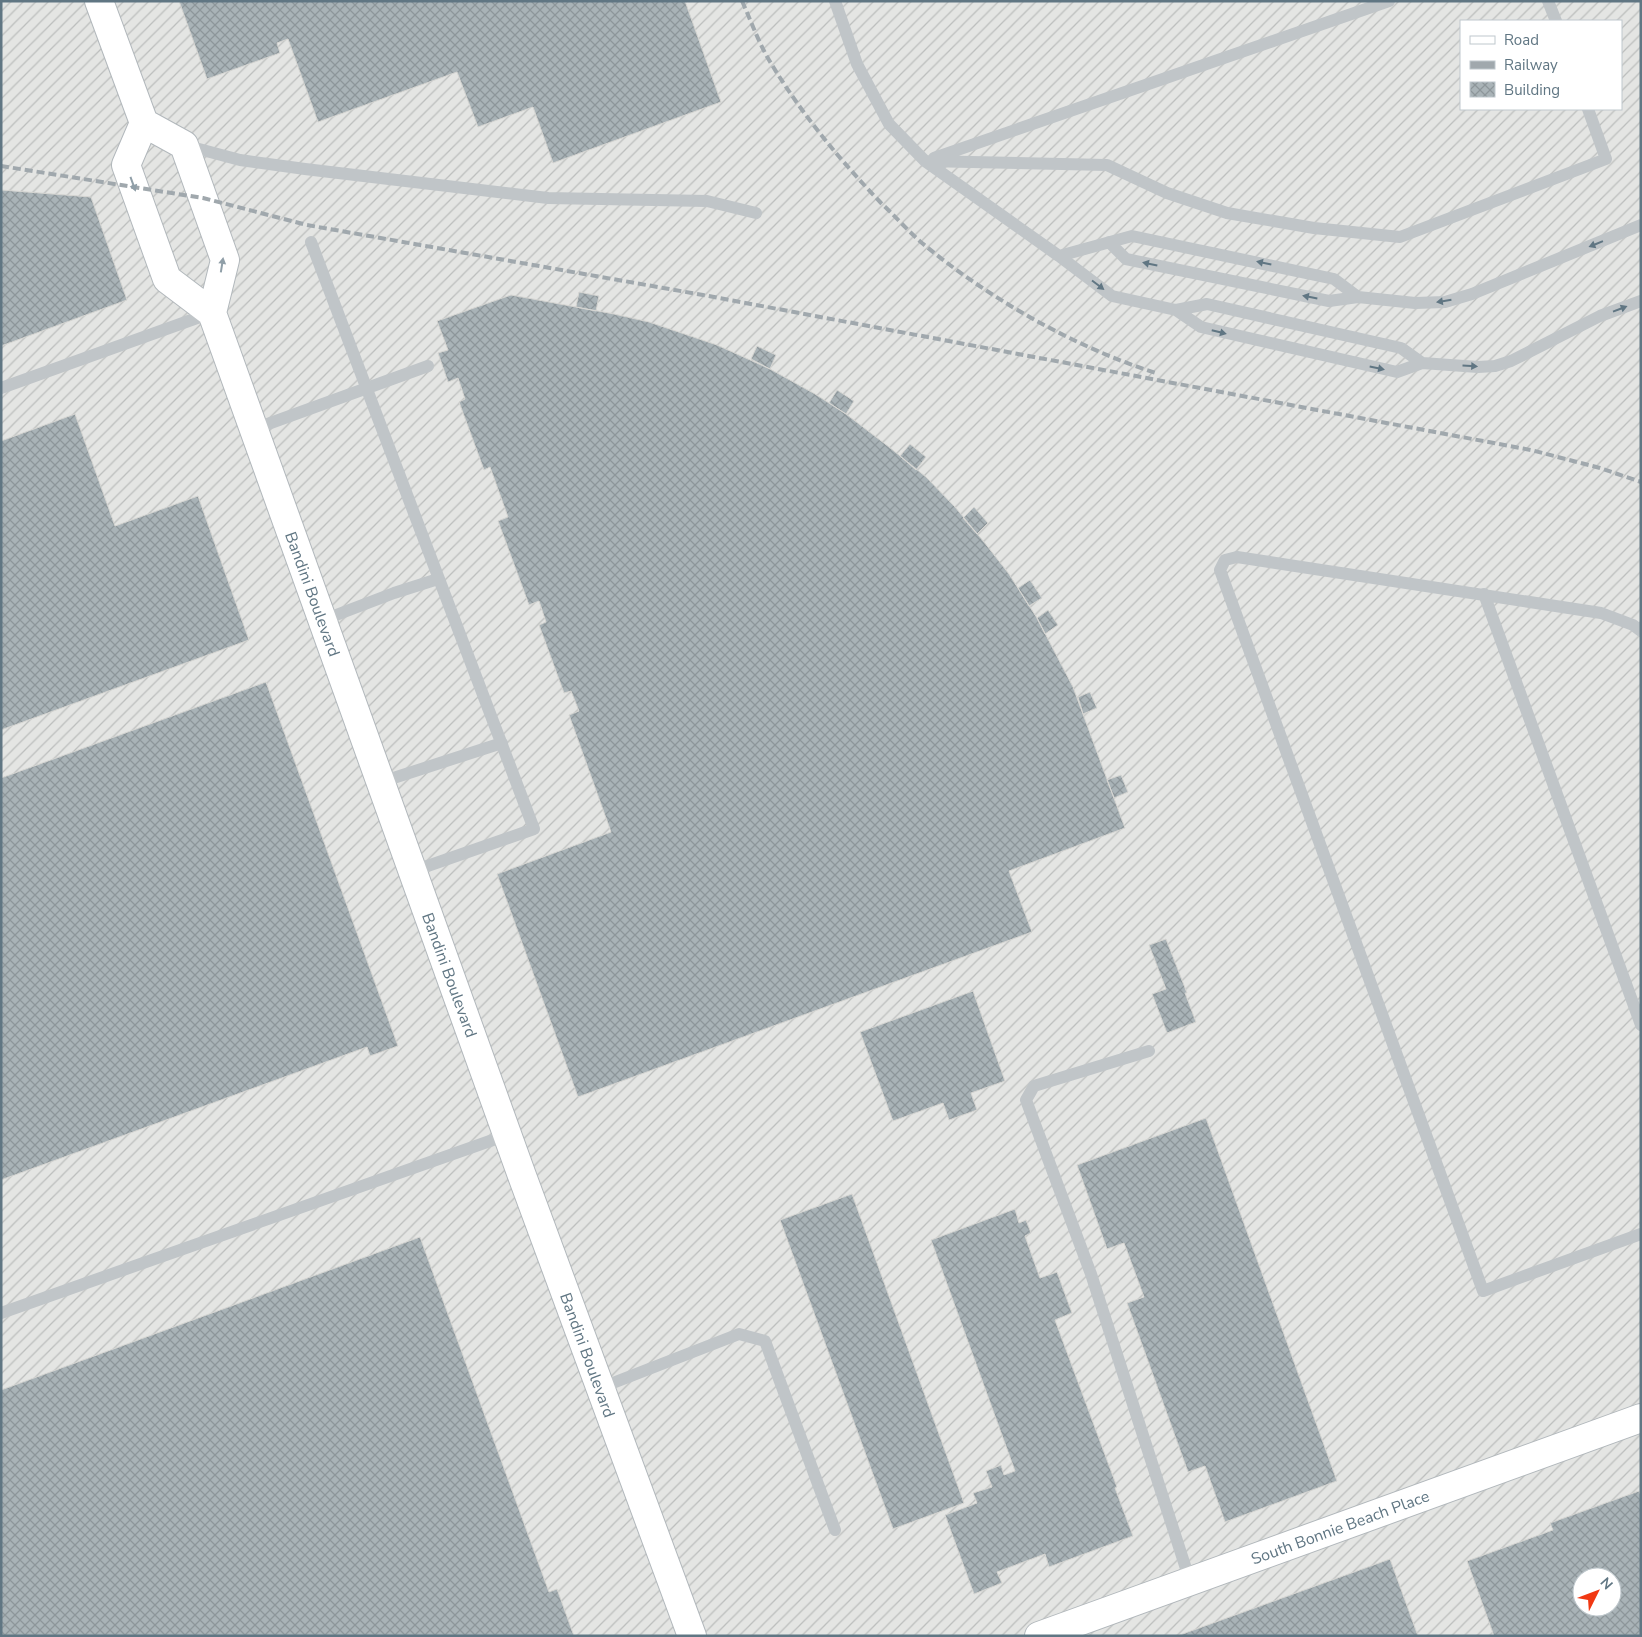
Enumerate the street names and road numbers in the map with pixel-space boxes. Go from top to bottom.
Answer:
street label: Bandini Boulevard [279,529,345,660]
street label: Bandini Boulevard [416,910,482,1041]
street label: Bandini Boulevard [554,1290,620,1421]
street label: South Bonnie Beach Place [1248,1485,1433,1570]

